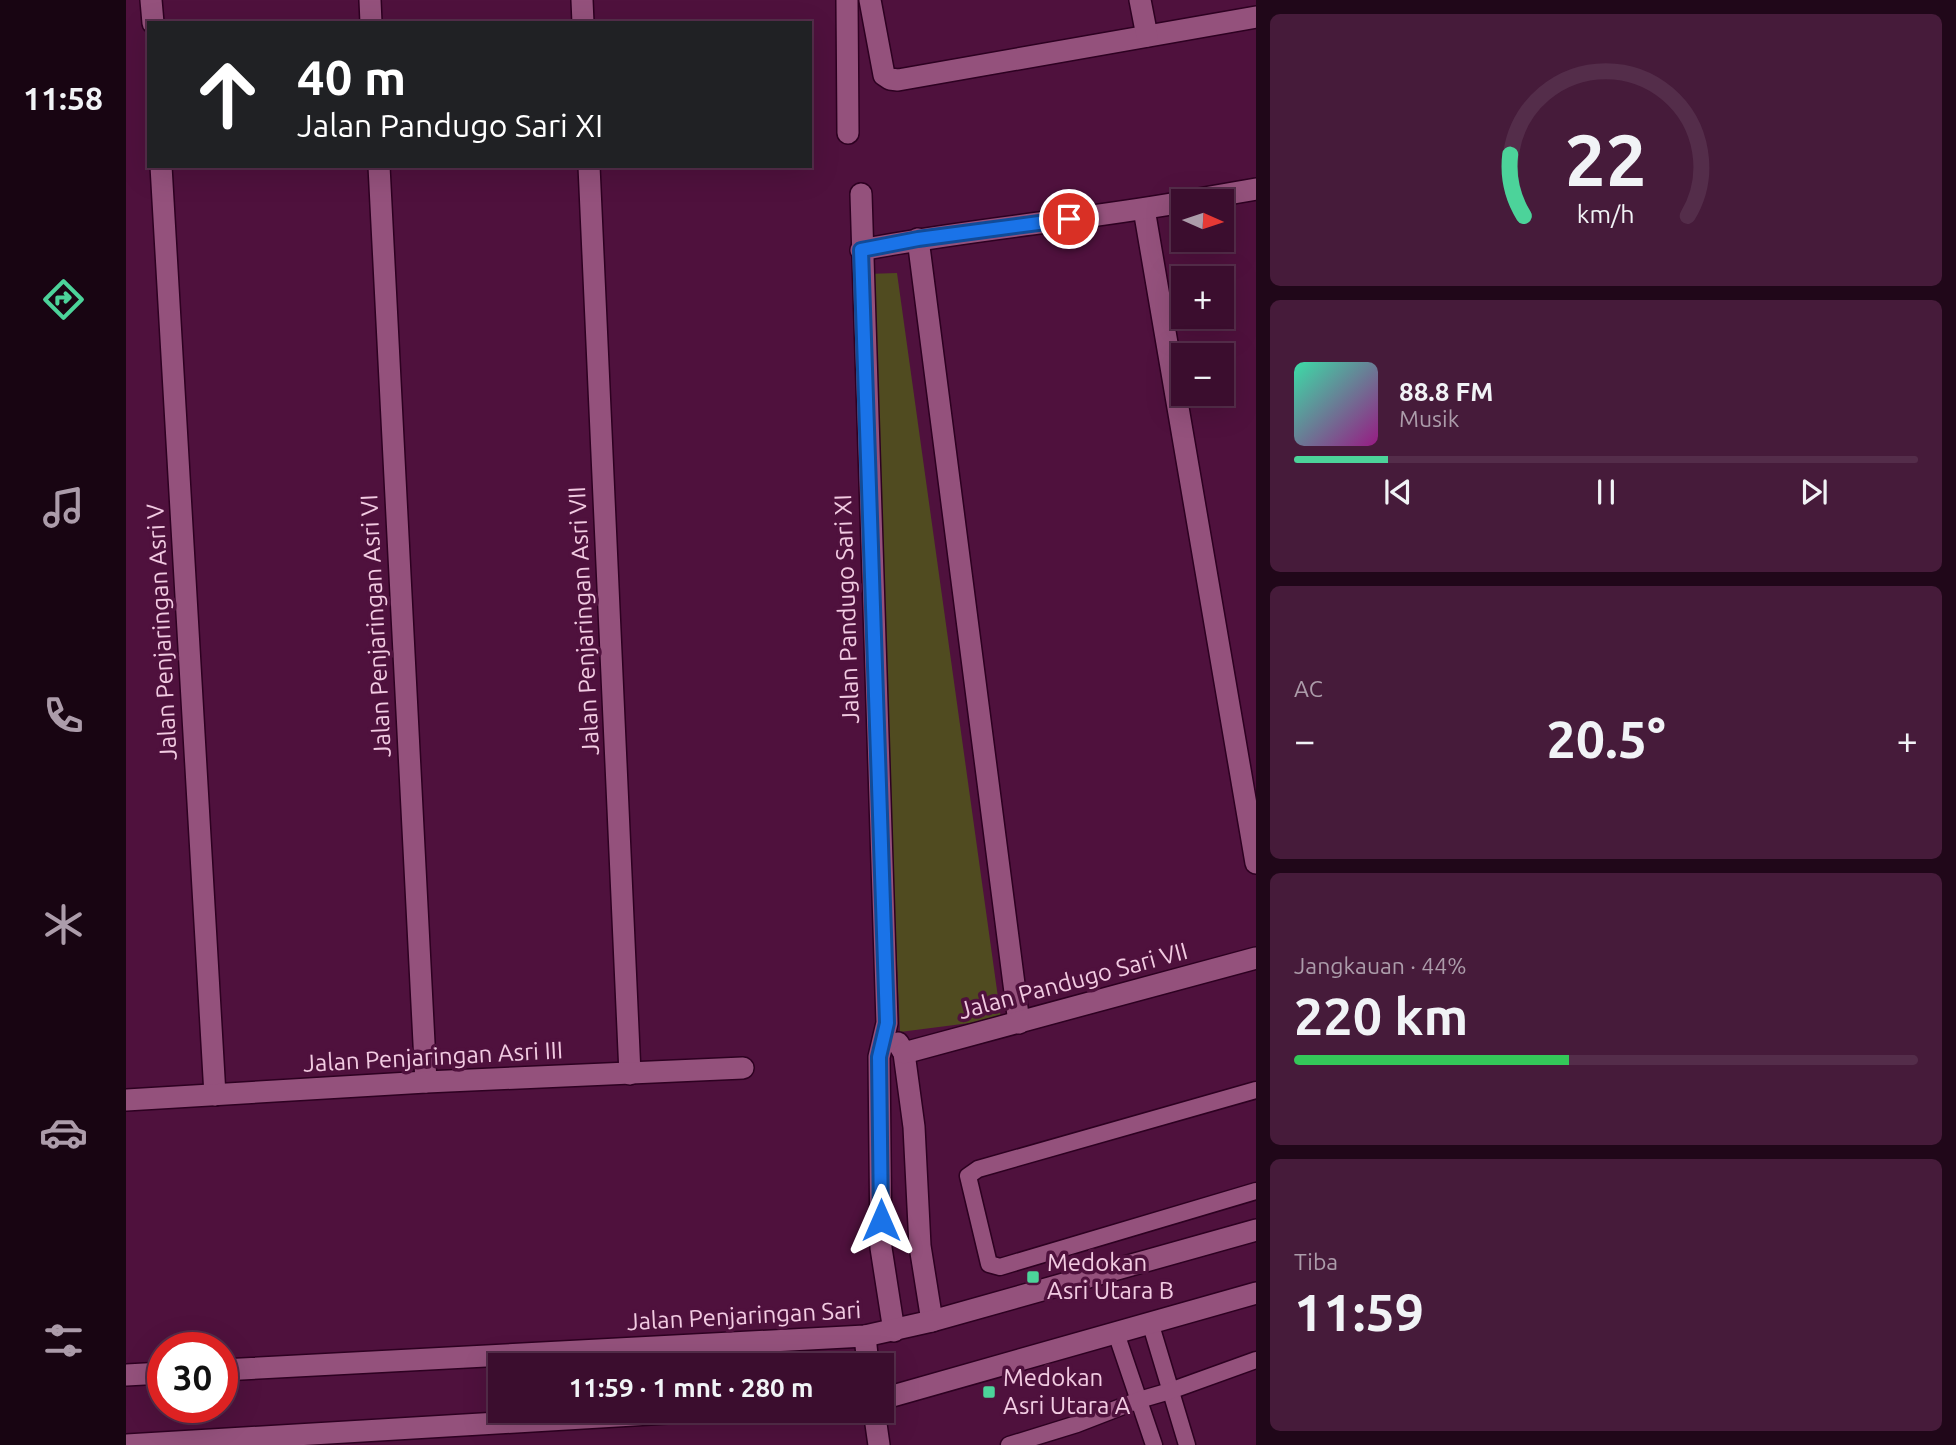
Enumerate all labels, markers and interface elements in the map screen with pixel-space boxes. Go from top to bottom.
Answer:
icon: ahead [182,49,273,140]
text: 40 m [297,49,406,104]
text: 11:58 [23,80,103,116]
text: Jalan Pandugo Sari XI [297,107,603,143]
text: 22 [1565,118,1647,200]
pin [1039,189,1099,249]
north arrow [1171,189,1234,252]
map controls [1171,189,1234,406]
icon: arrive [1050,200,1088,238]
text: km/h [1577,200,1635,228]
button: + [1171,266,1234,329]
icon: directions [39,275,88,324]
button: − [1171,343,1234,406]
text: 88.8 FM [1399,377,1493,406]
text: Musik [1399,406,1459,431]
icon: previous [1379,473,1417,511]
icon: pause [1587,473,1625,511]
icon: next [1795,473,1833,511]
icon: music [39,483,88,532]
street label: Jalan Penjaringan Asri VII [563,486,604,756]
street label: Jalan Penjaringan Asri VI [355,494,396,758]
street label: Jalan Pandugo Sari XI [829,494,864,724]
street label: Jalan Penjaringan Asri V [141,503,182,761]
text: AC [1294,676,1323,701]
icon: phone [39,691,88,740]
text: 20.5° [1546,710,1666,768]
text: − [1294,719,1315,761]
text: + [1897,719,1918,761]
icon: climate [39,900,88,949]
street label: Jalan Pandugo Sari VII [955,937,1190,1024]
text: Jangkauan · 44% [1294,953,1466,978]
text: 220 km [1294,987,1468,1045]
street label: Jalan Penjaringan Asri III [302,1036,564,1077]
icon: car [39,1108,88,1157]
position arrow [844,1183,918,1257]
place label: Medokan Asri Utara B [1047,1249,1174,1304]
text: Tiba [1294,1249,1338,1274]
marker: Medokan Asri Utara B [1025,1269,1041,1285]
text: 11:59 [1294,1283,1424,1341]
street label: Jalan Penjaringan Sari [626,1296,862,1335]
icon: filters [39,1316,88,1365]
speed limit sign: 30 [147,1332,238,1423]
place label: Medokan Asri Utara A [1003,1364,1131,1419]
text: 11:59 · 1 mnt · 280 m [569,1373,813,1402]
marker: Medokan Asri Utara A [981,1384,997,1400]

